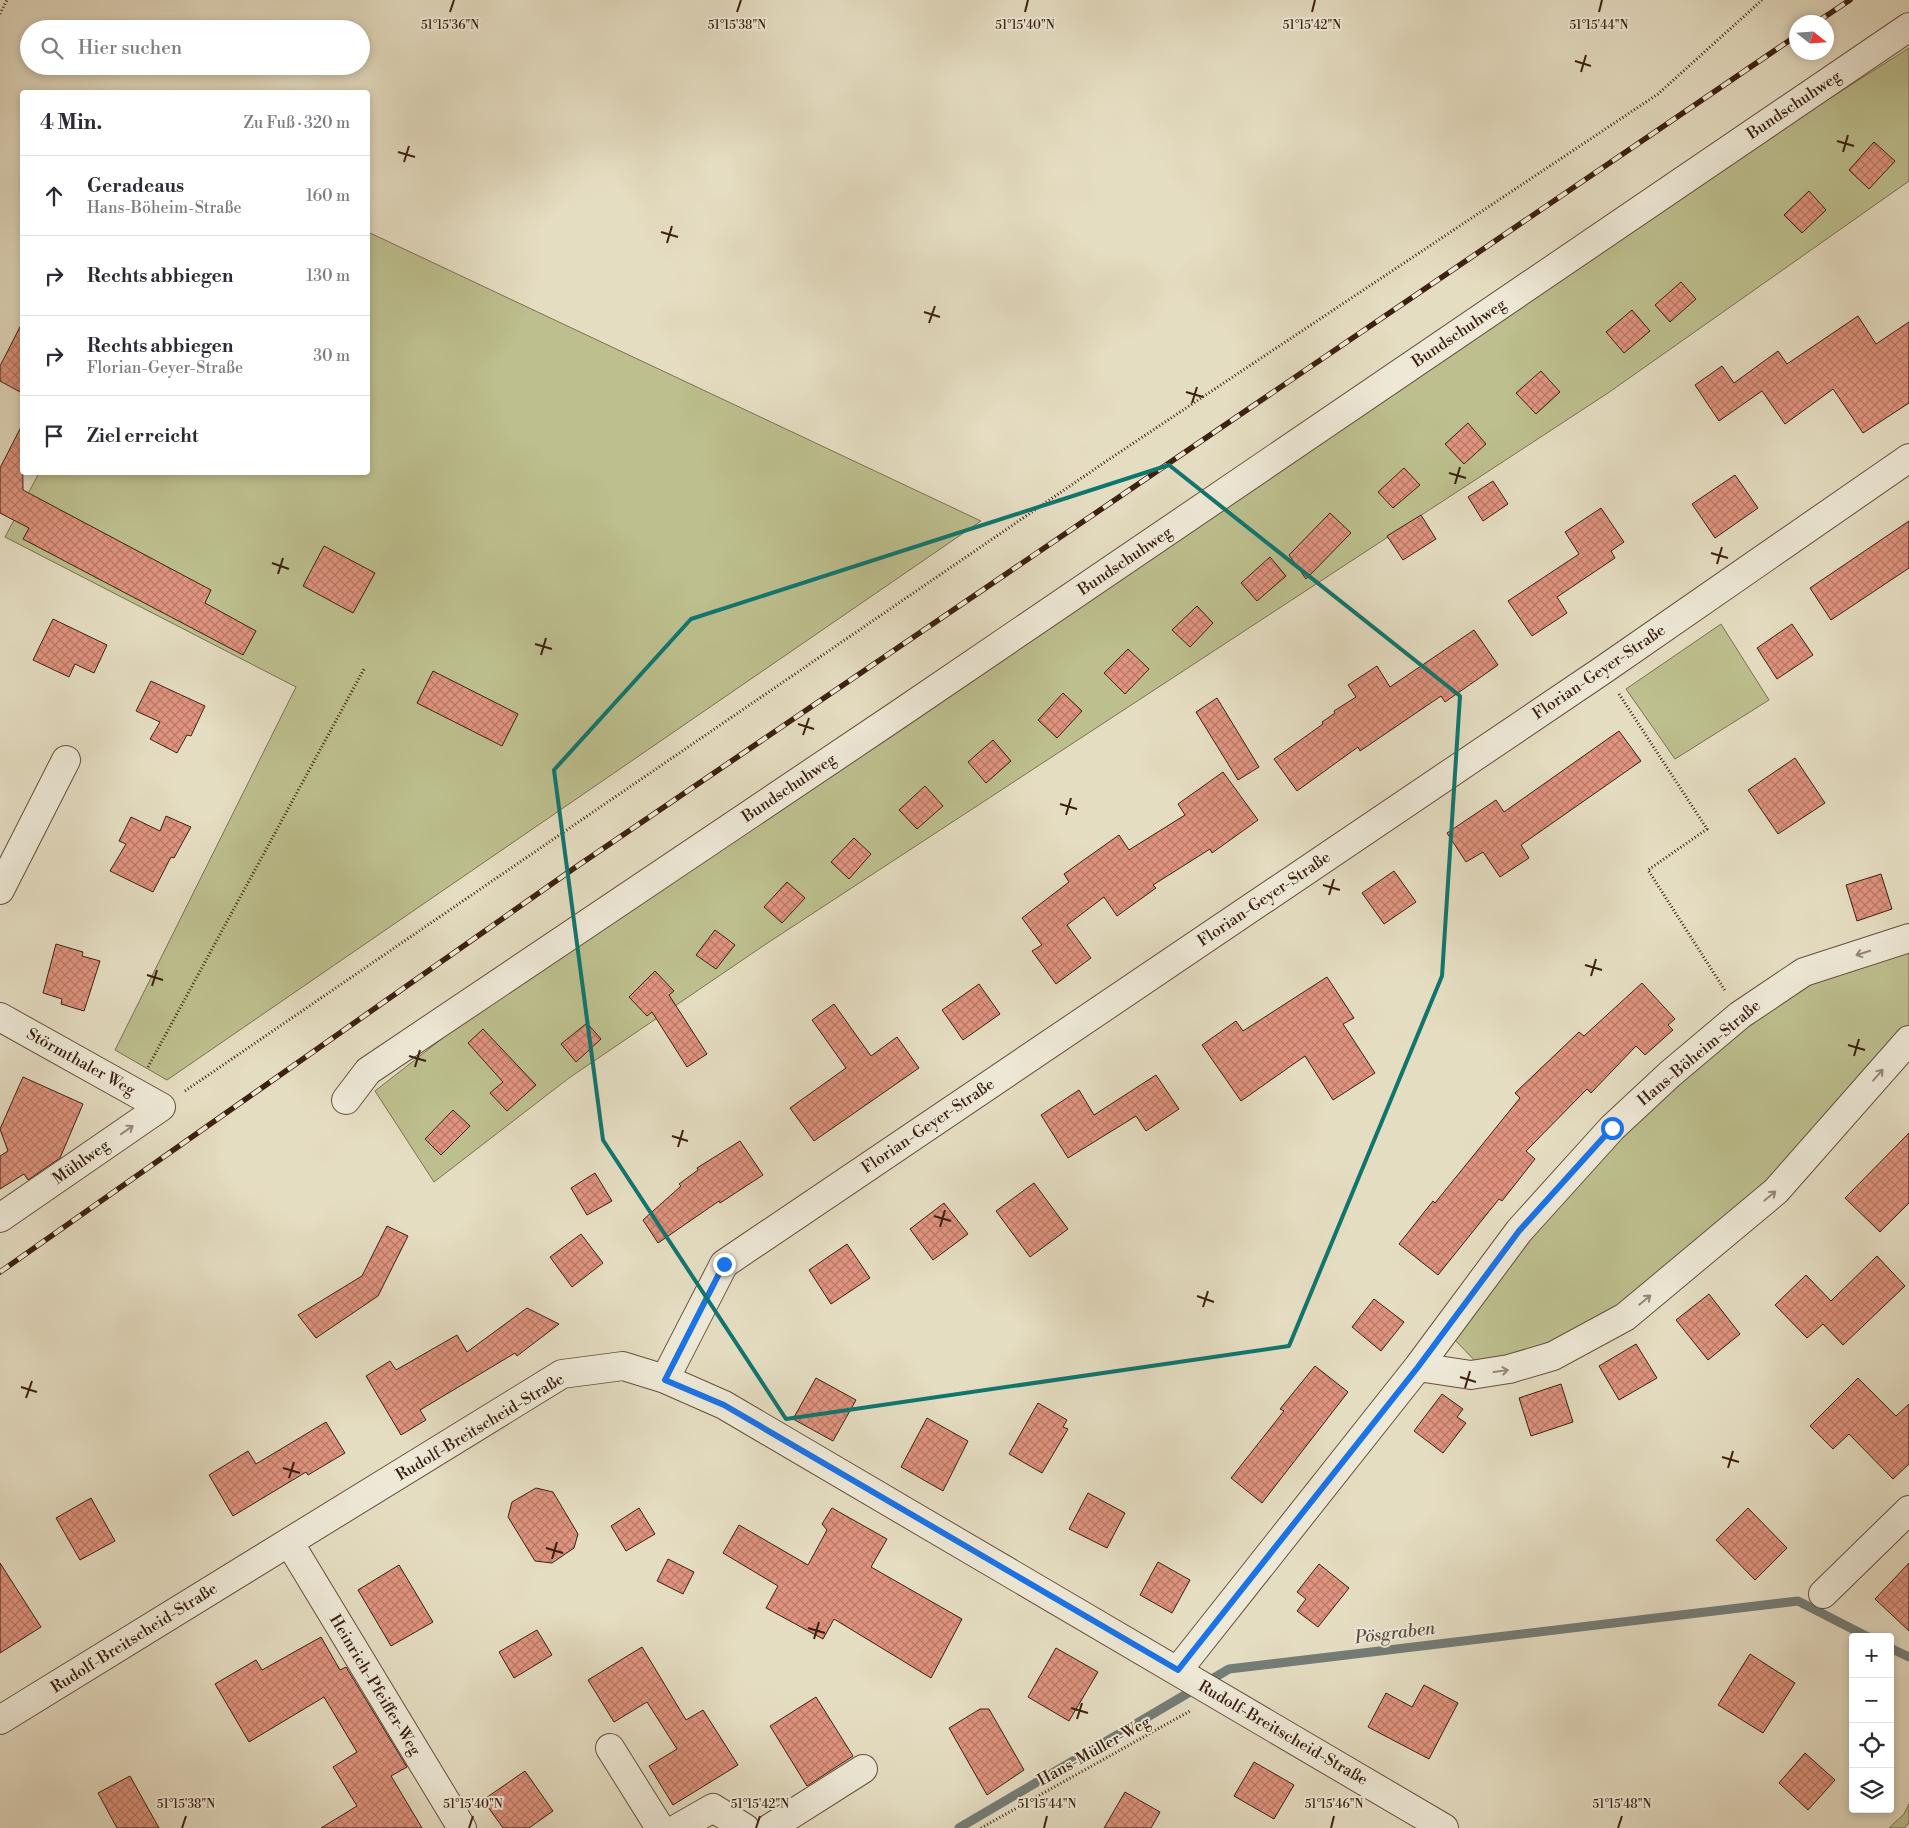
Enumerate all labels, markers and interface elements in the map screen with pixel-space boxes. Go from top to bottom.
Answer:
north arrow [1789,15,1834,60]
text: 51°15'36"N [421,18,479,33]
text: 51°15'38"N [708,18,766,33]
text: 51°15'40"N [995,18,1055,33]
text: 51°15'42"N [1283,18,1341,33]
text: 51°15'44"N [1570,18,1628,33]
search box [20,20,370,75]
icon: search [38,34,66,62]
text: Hier suchen [78,36,182,60]
street label: Bundschuhweg [1742,66,1846,144]
text: 4 Min. [40,110,102,136]
text: Zu Fuß · 320 m [244,113,350,133]
text: Geradeaus [87,174,184,198]
icon: ahead [40,182,68,210]
text: 160 m [306,186,350,206]
text: Hans-Böheim-Straße [87,198,241,218]
icon: right [40,262,68,290]
text: Rechts abbiegen [87,264,233,288]
text: 130 m [306,266,350,286]
street label: Bundschuhweg [1407,294,1511,372]
text: Rechts abbiegen [87,334,233,358]
icon: right [40,342,68,370]
text: 30 m [313,346,350,366]
text: Florian-Geyer-Straße [87,358,243,378]
icon: arrive [40,422,68,450]
text: Ziel erreicht [87,424,198,448]
street label: Bundschuhweg [1073,522,1177,600]
street label: Florian-Geyer-Straße [1529,620,1669,724]
street label: Bundschuhweg [737,749,841,827]
street label: Florian-Geyer-Straße [1194,847,1334,951]
one-way arrow [1855,949,1871,959]
street label: Hans-Böheim-Straße [1633,996,1765,1110]
street label: Störmthaler Weg [23,1024,140,1100]
one-way arrow [1872,1068,1884,1081]
street label: Florian-Geyer-Straße [858,1074,998,1178]
route start [1601,1117,1624,1140]
one-way arrow [119,1125,133,1135]
street label: Mühlweg [49,1135,114,1189]
one-way arrow [1763,1190,1776,1201]
route end [713,1253,736,1276]
one-way arrow [1638,1294,1651,1305]
one-way arrow [1493,1365,1509,1375]
street label: Rudolf-Breitscheid-Straße [392,1369,568,1485]
street label: Rudolf-Breitscheid-Straße [47,1579,221,1697]
street label: Heinrich-Pfeiffer-Weg [325,1611,425,1760]
water label: Pösgraben [1352,1617,1437,1649]
map controls [1849,1633,1894,1813]
button: + [1849,1633,1894,1678]
street label: Rudolf-Breitscheid-Straße [1195,1676,1371,1790]
button: − [1849,1678,1894,1723]
street label: Hans-Müller-Weg [1034,1711,1155,1790]
button: locate [1849,1723,1894,1768]
button: layers [1849,1768,1894,1813]
text: 51°15'38"N [157,1797,215,1812]
text: 51°15'40"N [443,1797,503,1812]
text: 51°15'42"N [731,1797,789,1812]
text: 51°15'44"N [1018,1797,1076,1812]
text: 51°15'46"N [1305,1797,1363,1812]
text: 51°15'48"N [1593,1797,1651,1812]

